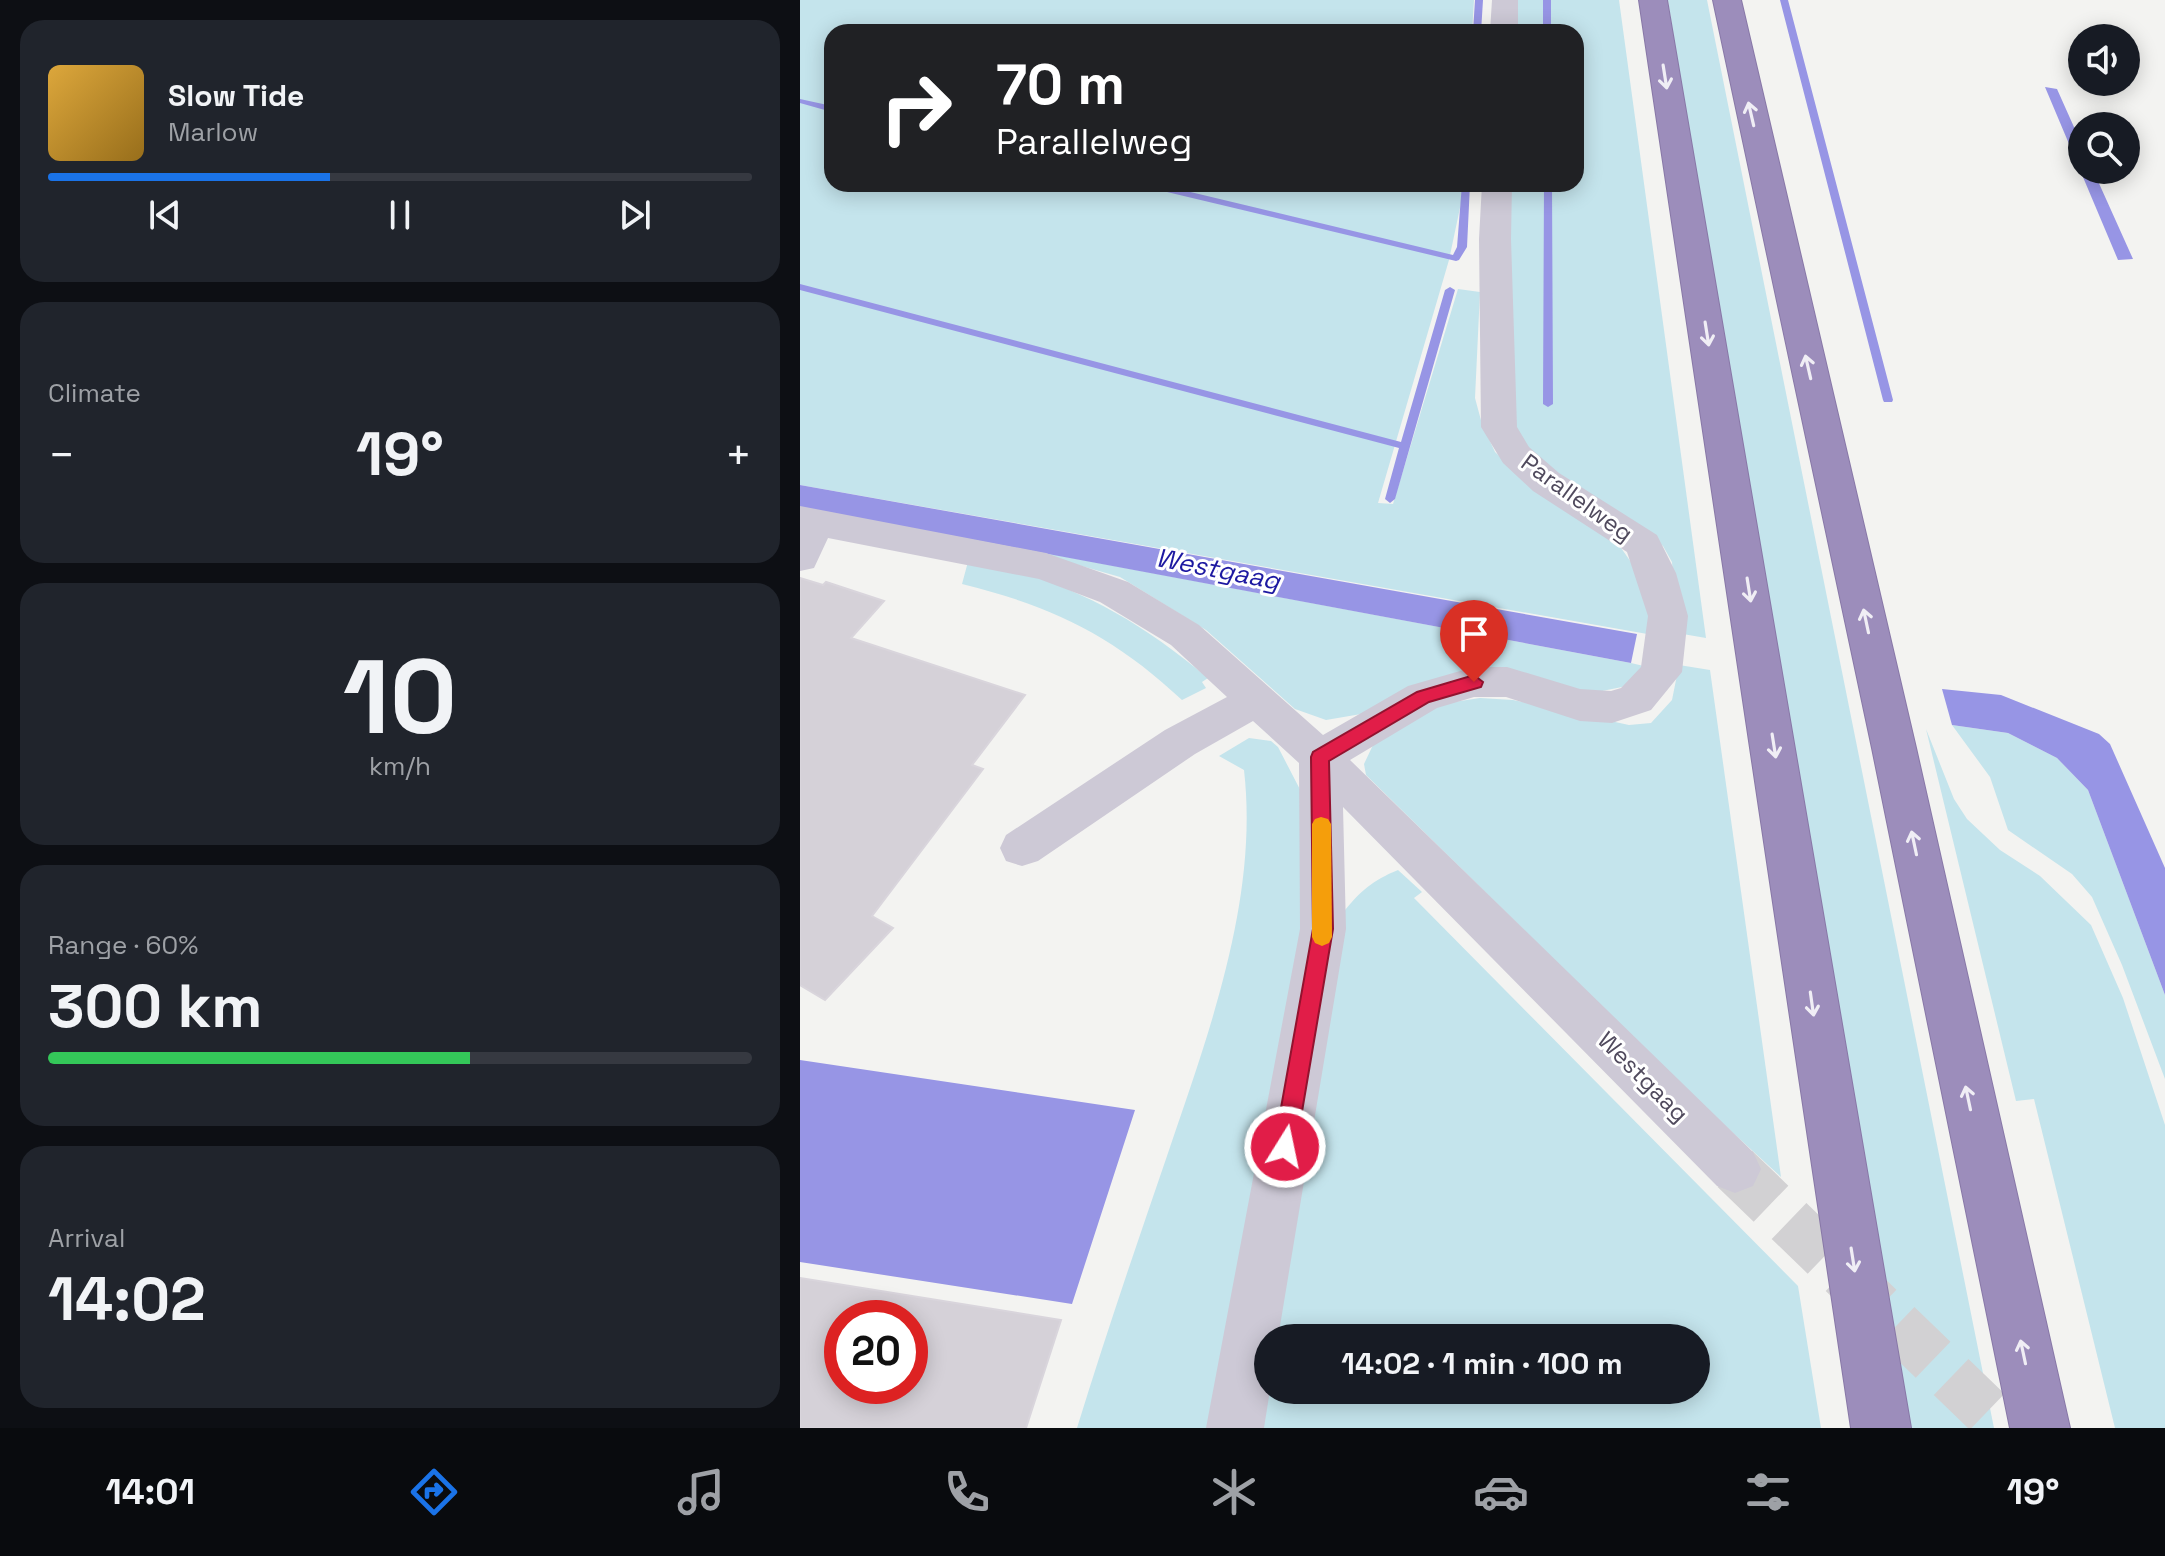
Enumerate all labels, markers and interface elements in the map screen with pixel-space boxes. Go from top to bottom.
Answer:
map controls [2068,24,2140,184]
button: sound [2068,24,2140,96]
text: 70 m [996,49,1125,120]
icon: right [864,56,968,160]
one-way arrow [1659,64,1674,89]
text: Slow Tide [168,76,304,115]
one-way arrow [1743,101,1758,127]
button: search [2068,112,2140,184]
text: Marlow [168,115,258,149]
text: Parallelweg [996,119,1192,165]
icon: previous [143,193,187,237]
icon: pause [378,193,422,237]
icon: next [613,193,657,237]
one-way arrow [1700,320,1715,346]
one-way arrow [1800,355,1815,381]
text: Climate [48,376,141,410]
text: 19° [356,416,444,493]
text: − [48,427,75,483]
text: + [725,427,752,483]
street label: Parallelweg [1515,447,1639,549]
water label: Westgaag [1153,540,1284,598]
one-way arrow [1742,577,1757,602]
pin [1440,600,1508,682]
one-way arrow [1858,609,1873,634]
icon: arrive [1452,612,1496,656]
text: 10 [343,631,457,763]
one-way arrow [1767,733,1782,759]
text: km/h [369,749,431,783]
one-way arrow [1906,831,1921,857]
text: Range · 60% [48,928,198,962]
text: 300 km [48,968,263,1045]
one-way arrow [1805,990,1820,1016]
street label: Westgaag [1591,1025,1695,1129]
one-way arrow [1960,1085,1975,1111]
position arrow [1243,1105,1327,1189]
text: Arrival [48,1221,125,1255]
one-way arrow [1846,1247,1861,1272]
text: 14:02 [48,1261,206,1338]
speed limit sign: 20 [824,1300,928,1404]
one-way arrow [2015,1339,2030,1365]
text: 14:02 · 1 min · 100 m [1341,1344,1623,1383]
icon: directions [406,1464,462,1520]
icon: music [673,1464,729,1520]
icon: phone [939,1464,995,1520]
icon: climate [1206,1464,1262,1520]
icon: car [1473,1464,1529,1520]
icon: filters [1740,1464,1796,1520]
text: 14:01 [105,1469,195,1515]
text: 19° [2007,1469,2060,1515]

